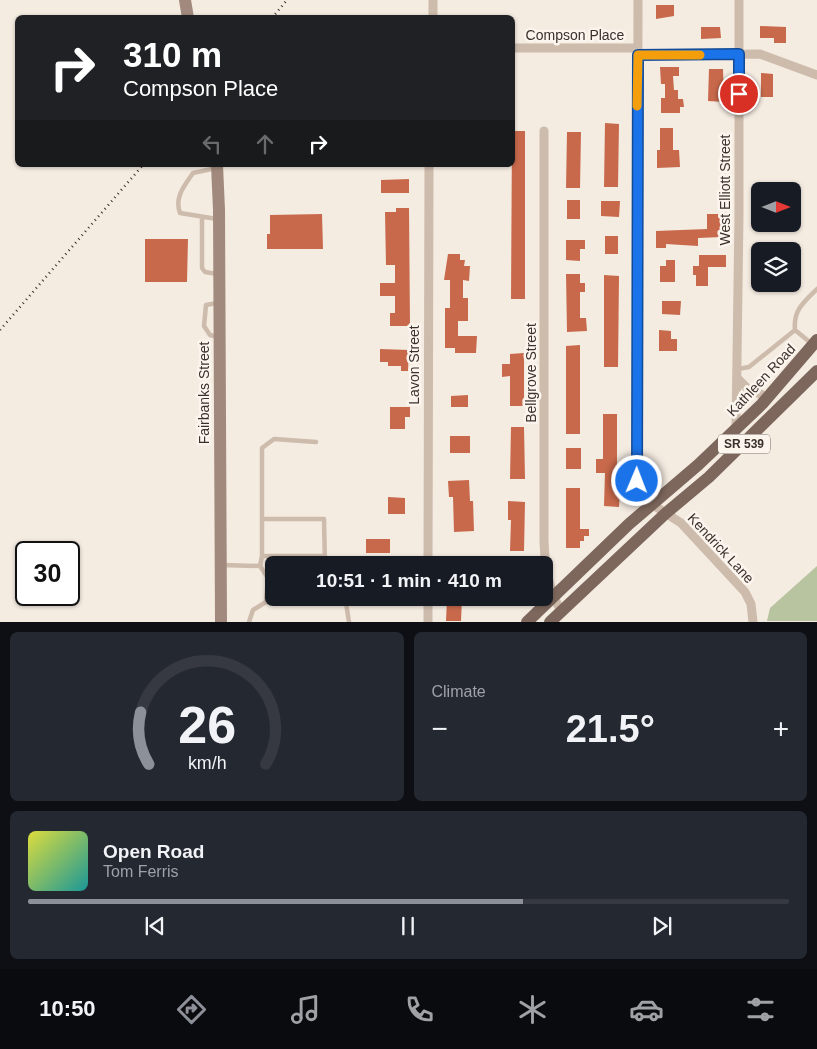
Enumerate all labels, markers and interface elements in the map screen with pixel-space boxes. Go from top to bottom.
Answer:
street label: Compson Place [526,27,625,43]
icon: right [40,35,105,100]
text: 310 m [123,35,222,74]
pin [718,73,760,115]
text: Compson Place [123,76,278,101]
icon: arrive [725,80,753,108]
icon: left [198,130,226,158]
icon: ahead [251,130,279,158]
icon: right [304,130,332,158]
street label: West Elliott Street [717,134,733,246]
north arrow [751,182,801,232]
map controls [751,182,801,292]
button: layers [751,242,801,292]
street label: Bellgrove Street [523,323,539,423]
street label: Lavon Street [406,325,422,405]
street label: Kathleen Road [724,341,798,419]
street label: Fairbanks Street [196,342,212,444]
road number: SR 539 [718,434,770,454]
position arrow [610,454,662,506]
street label: Kendrick Lane [685,510,758,586]
speed limit sign: 30 [15,541,80,606]
text: 10:51 · 1 min · 410 m [316,570,502,591]
text: Climate [432,683,486,700]
text: 26 [178,696,236,754]
text: 21.5° [566,708,655,750]
text: − [432,713,448,744]
text: + [773,713,789,744]
text: km/h [187,753,226,773]
text: Open Road [103,841,204,862]
text: Tom Ferris [103,863,179,880]
icon: previous [141,912,169,940]
icon: pause [394,912,422,940]
icon: next [648,912,676,940]
icon: directions [174,992,209,1027]
icon: music [288,992,323,1027]
icon: phone [402,992,437,1027]
icon: climate [515,992,550,1027]
icon: car [629,992,664,1027]
icon: filters [743,992,778,1027]
text: 10:50 [39,996,96,1021]

